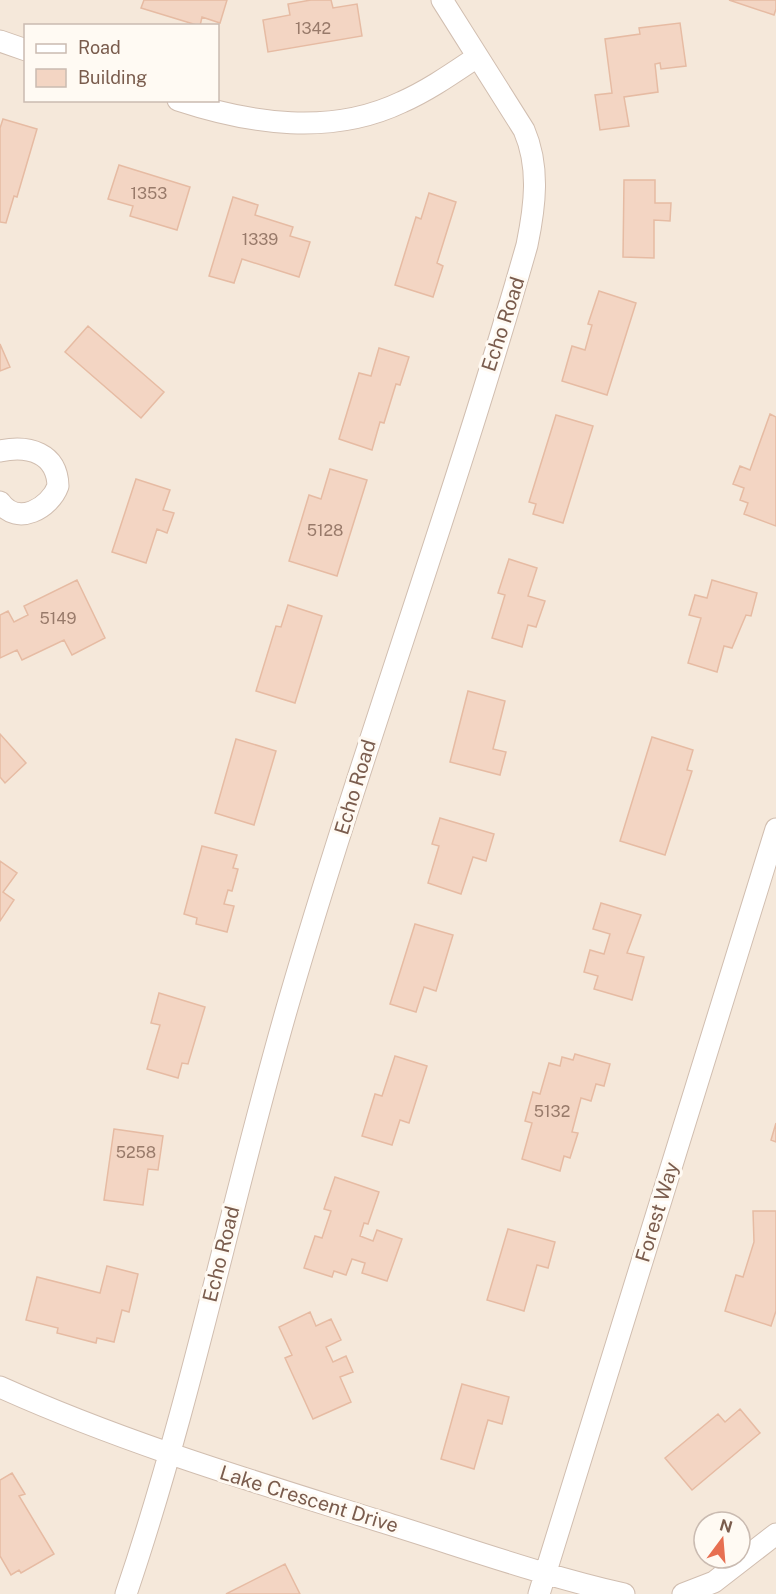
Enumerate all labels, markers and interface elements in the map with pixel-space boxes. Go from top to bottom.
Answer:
house number: 1342 [295,19,331,38]
legend [24,24,219,102]
text: Road [78,37,121,58]
text: Building [78,67,147,88]
house number: 1353 [131,184,167,203]
house number: 1339 [242,230,278,249]
street label: Echo Road [476,274,530,374]
house number: 5128 [307,521,343,540]
house number: 5149 [40,609,76,628]
street label: Echo Road [329,737,381,837]
house number: 5132 [534,1102,570,1121]
house number: 5258 [116,1143,156,1162]
street label: Forest Way [630,1159,684,1265]
street label: Echo Road [198,1204,244,1304]
street label: Lake Crescent Drive [217,1460,401,1538]
north arrow [692,1510,752,1570]
text: N [717,1515,735,1537]

